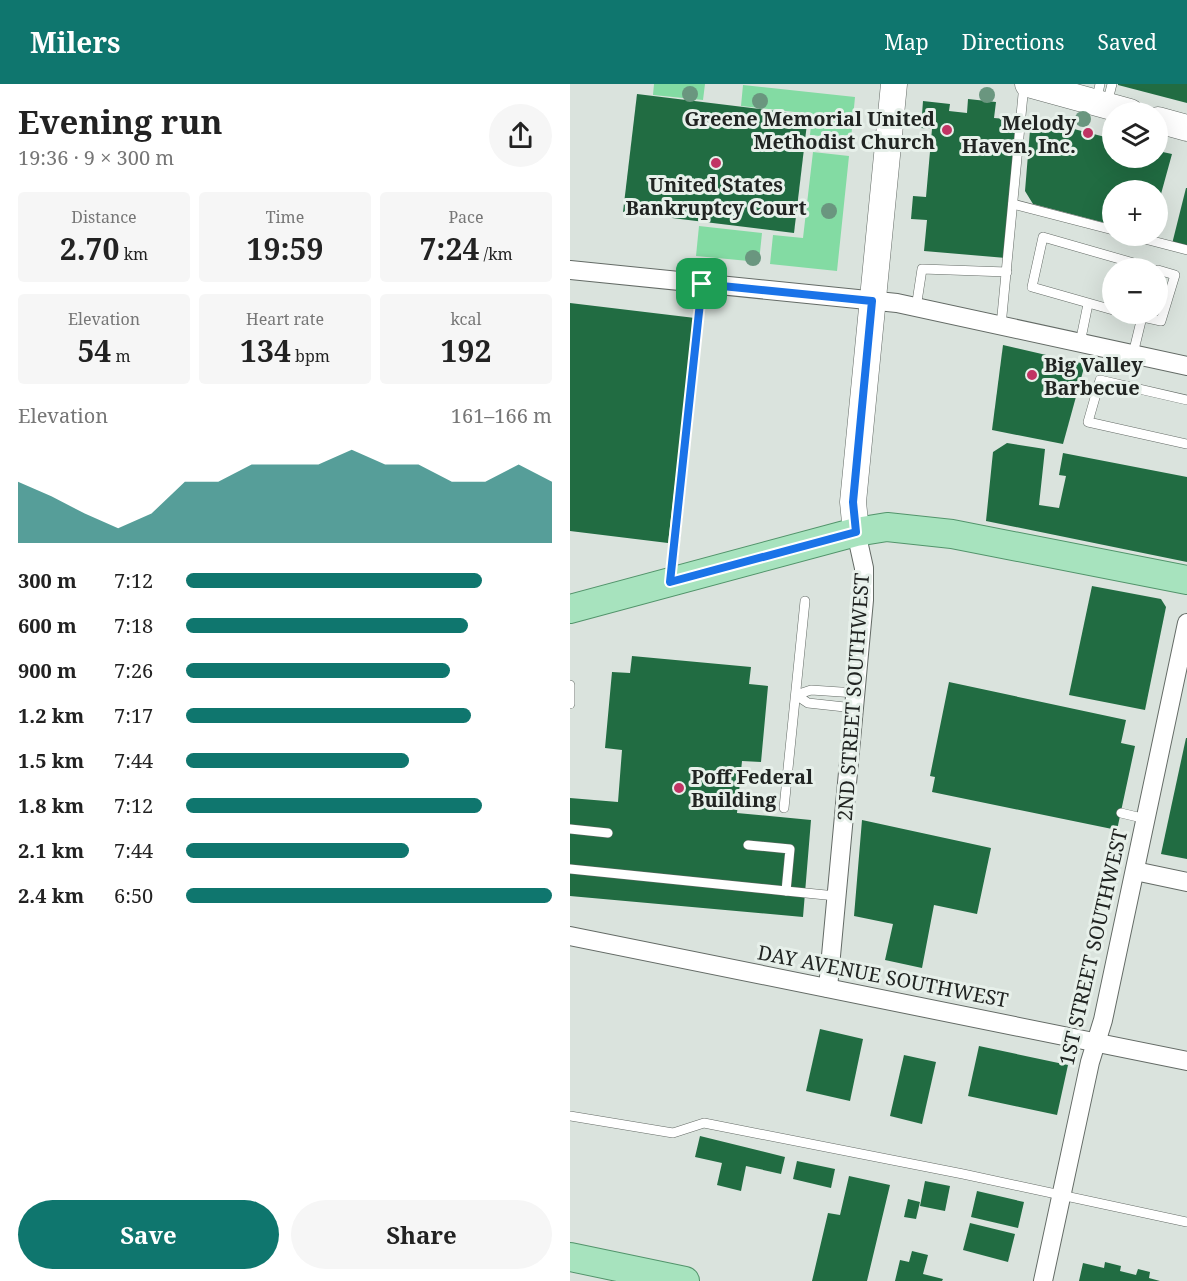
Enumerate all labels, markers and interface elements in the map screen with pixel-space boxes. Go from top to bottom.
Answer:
text: Milers [30,23,121,61]
text: Map [884,28,929,56]
text: Directions [962,28,1064,56]
text: Saved [1097,28,1157,56]
text: Evening run [18,99,222,144]
map controls [1102,102,1168,324]
button: layers [1102,102,1168,168]
button: share [489,104,552,167]
place label: Greene Memorial United Methodist Church [684,105,935,155]
place label: Melody Haven, Inc. [962,109,1076,159]
marker: Greene Memorial United Methodist Church [940,123,954,137]
marker: Melody Haven, Inc. [1081,126,1095,140]
text: 19:36 · 9 × 300 m [18,144,174,171]
marker: United States Bankruptcy Court [709,156,723,170]
place label: United States Bankruptcy Court [625,171,807,221]
button: + [1102,180,1168,246]
text: Distance [71,206,137,228]
text: Time [266,206,304,228]
text: Pace [448,206,484,228]
text: 2.70 [60,228,120,269]
text: 19:59 [247,228,323,269]
text: 7:24 [419,228,479,269]
text: km [120,243,148,265]
text: /km [479,243,513,265]
pin [676,258,727,309]
button: − [1102,258,1168,324]
icon: arrive [685,267,718,300]
text: Elevation [68,308,140,330]
text: Heart rate [246,308,324,330]
text: kcal [451,308,481,330]
text: 54 [77,330,111,371]
text: 134 [240,330,291,371]
text: 192 [441,330,491,371]
text: m [111,345,131,367]
text: bpm [291,345,330,367]
place label: Big Valley Barbecue [1044,351,1143,401]
marker: Big Valley Barbecue [1025,368,1039,382]
text: Elevation [18,402,108,429]
text: 161–166 m [451,402,552,429]
text: 300 m [18,567,77,594]
text: 7:12 [114,567,153,594]
street label: 2ND STREET SOUTHWEST [831,572,875,822]
text: 600 m [18,612,77,639]
text: 7:18 [114,612,153,639]
text: 900 m [18,657,77,684]
text: 7:26 [114,657,153,684]
text: 1.2 km [18,702,84,729]
text: 7:17 [114,702,153,729]
text: 1.5 km [18,747,84,774]
text: 7:44 [114,747,153,774]
place label: Poff Federal Building [691,763,813,813]
marker: Poff Federal Building [672,781,686,795]
text: 1.8 km [18,792,84,819]
text: 7:12 [114,792,153,819]
street label: 1ST STREET SOUTHWEST [1053,826,1133,1068]
text: 2.1 km [18,837,84,864]
text: 7:44 [114,837,153,864]
text: 2.4 km [18,882,84,909]
text: 6:50 [114,882,153,909]
street label: DAY AVENUE SOUTHWEST [755,938,1011,1014]
button: Save [18,1200,279,1269]
button: Share [291,1200,552,1269]

